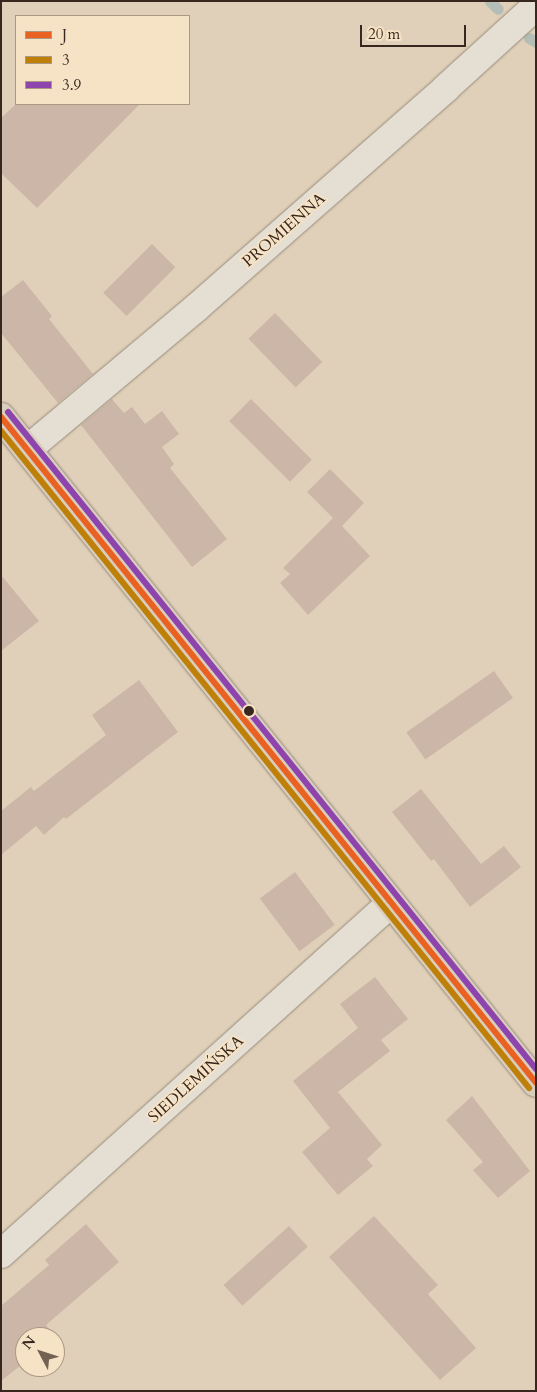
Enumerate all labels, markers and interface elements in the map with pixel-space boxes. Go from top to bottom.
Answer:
legend [15,15,190,105]
scale bar [362,15,468,47]
text: 20 m [368,24,400,44]
text: J [62,25,67,45]
text: 3 [62,50,70,70]
text: 3.9 [62,75,81,95]
street label: PROMIENNA [239,189,329,271]
unlabelled marker [244,706,254,716]
street label: SIEDLEMIŃSKA [144,1031,248,1127]
north arrow [15,1327,65,1377]
text: N [18,1332,40,1353]

